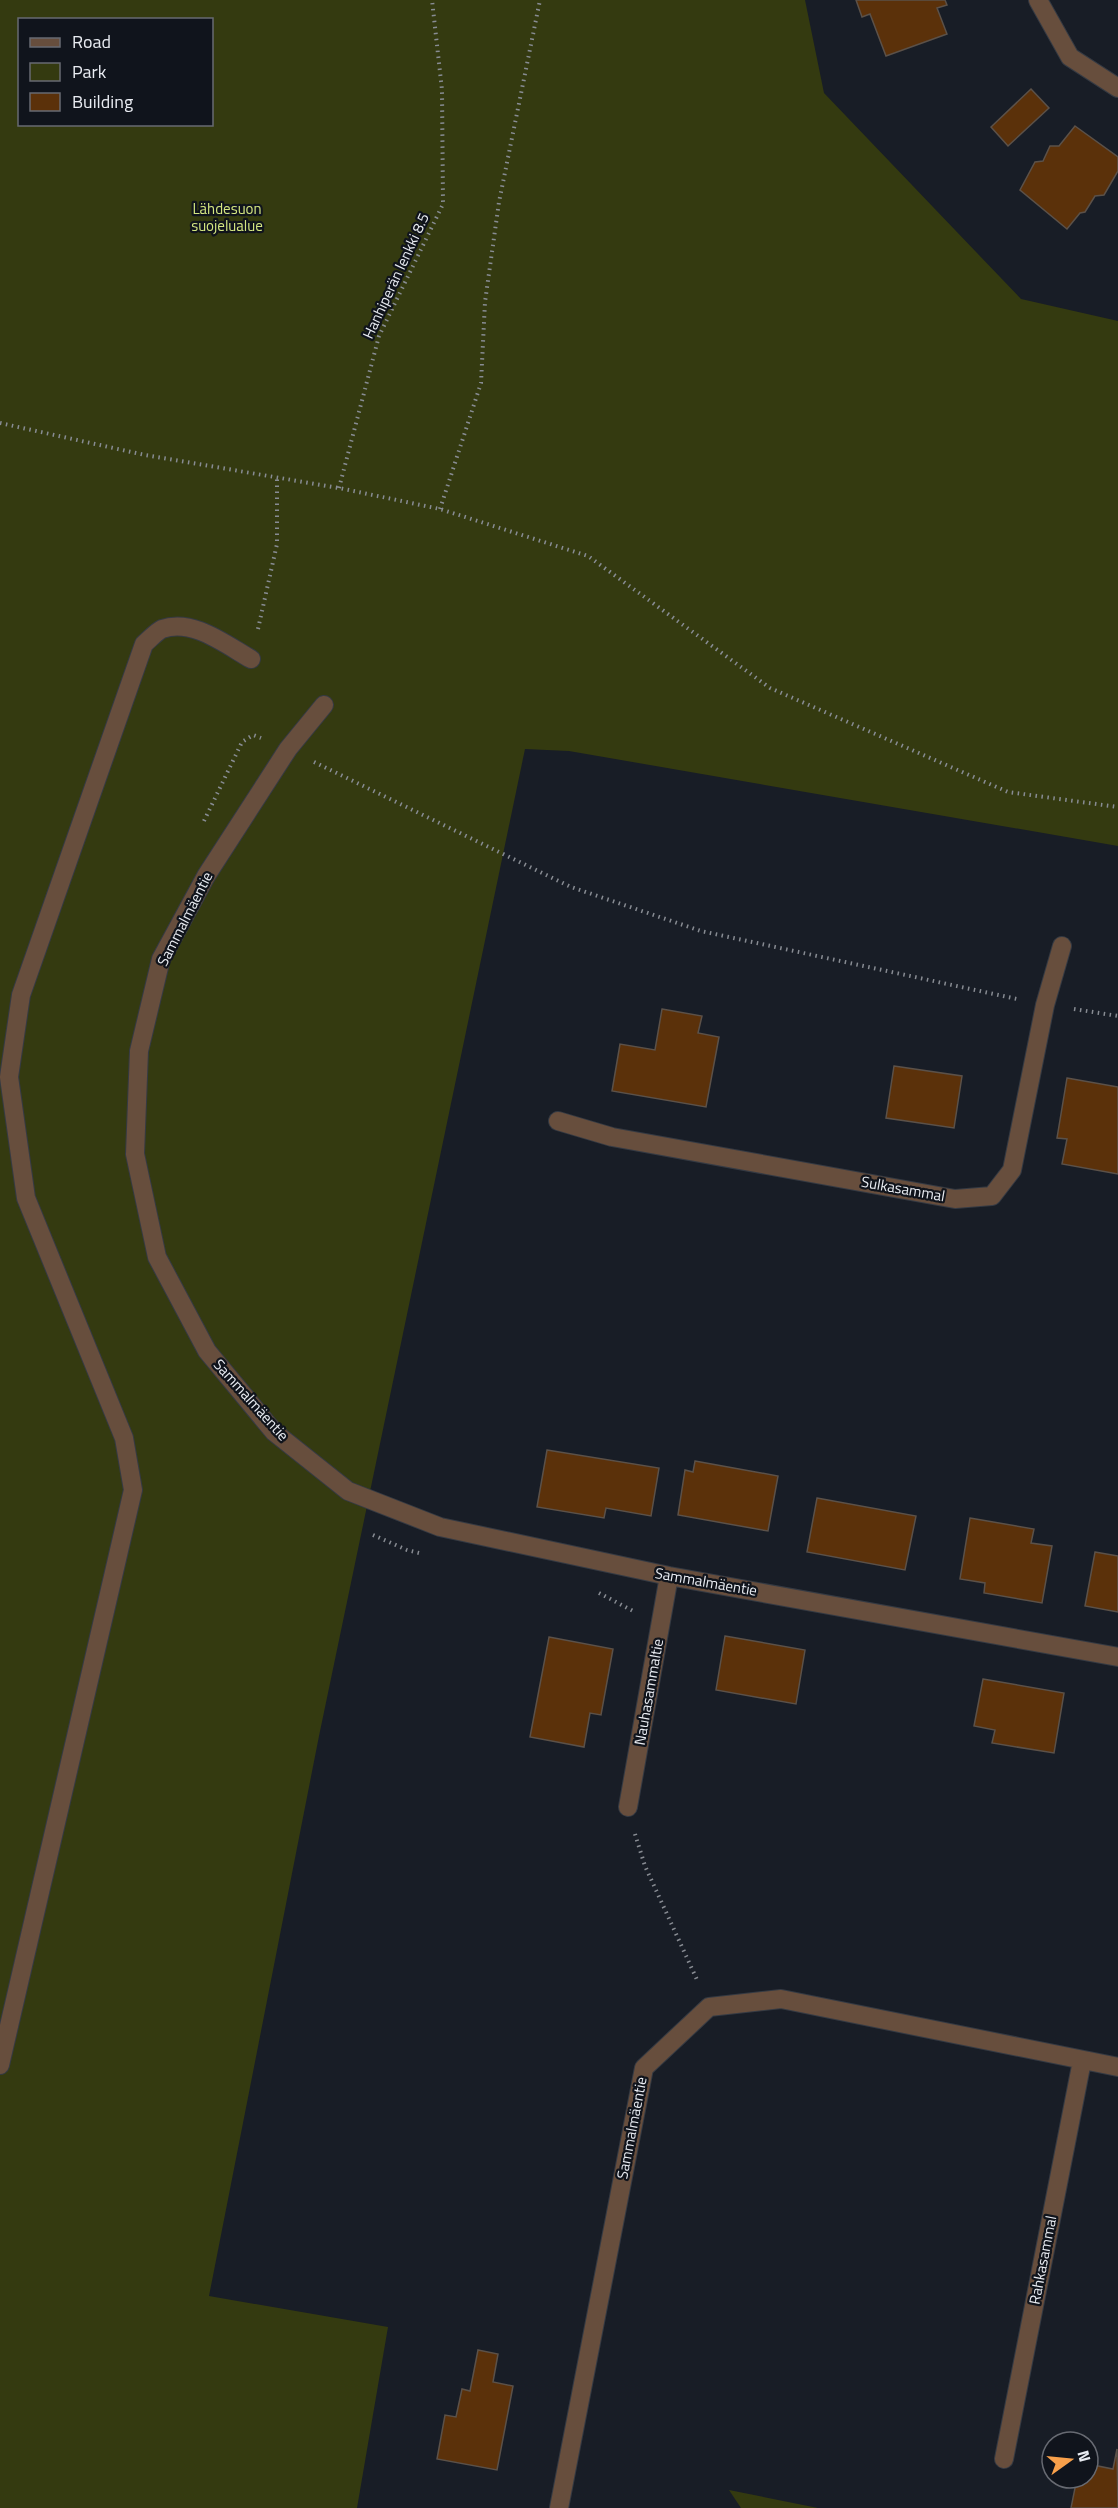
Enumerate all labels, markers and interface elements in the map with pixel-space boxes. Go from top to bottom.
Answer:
legend [18,18,213,126]
text: Road [72,28,111,55]
text: Park [72,58,107,85]
text: Building [72,88,133,115]
park label: Lähdesuon suojelualue [191,197,263,237]
street label: Hanhiperän lenkki 8.5 [356,209,435,343]
street label: Sammalmäentie [151,867,218,970]
street label: Sulkasammal [859,1170,947,1207]
street label: Sammalmäentie [208,1354,295,1446]
street label: Sammalmäentie [653,1561,759,1602]
street label: Nauhasammaltie [628,1637,669,1747]
street label: Sammalmäentie [610,2075,653,2181]
street label: Rahkasammal [1023,2214,1062,2306]
north arrow [1040,2430,1100,2490]
text: N [1071,2448,1098,2465]

